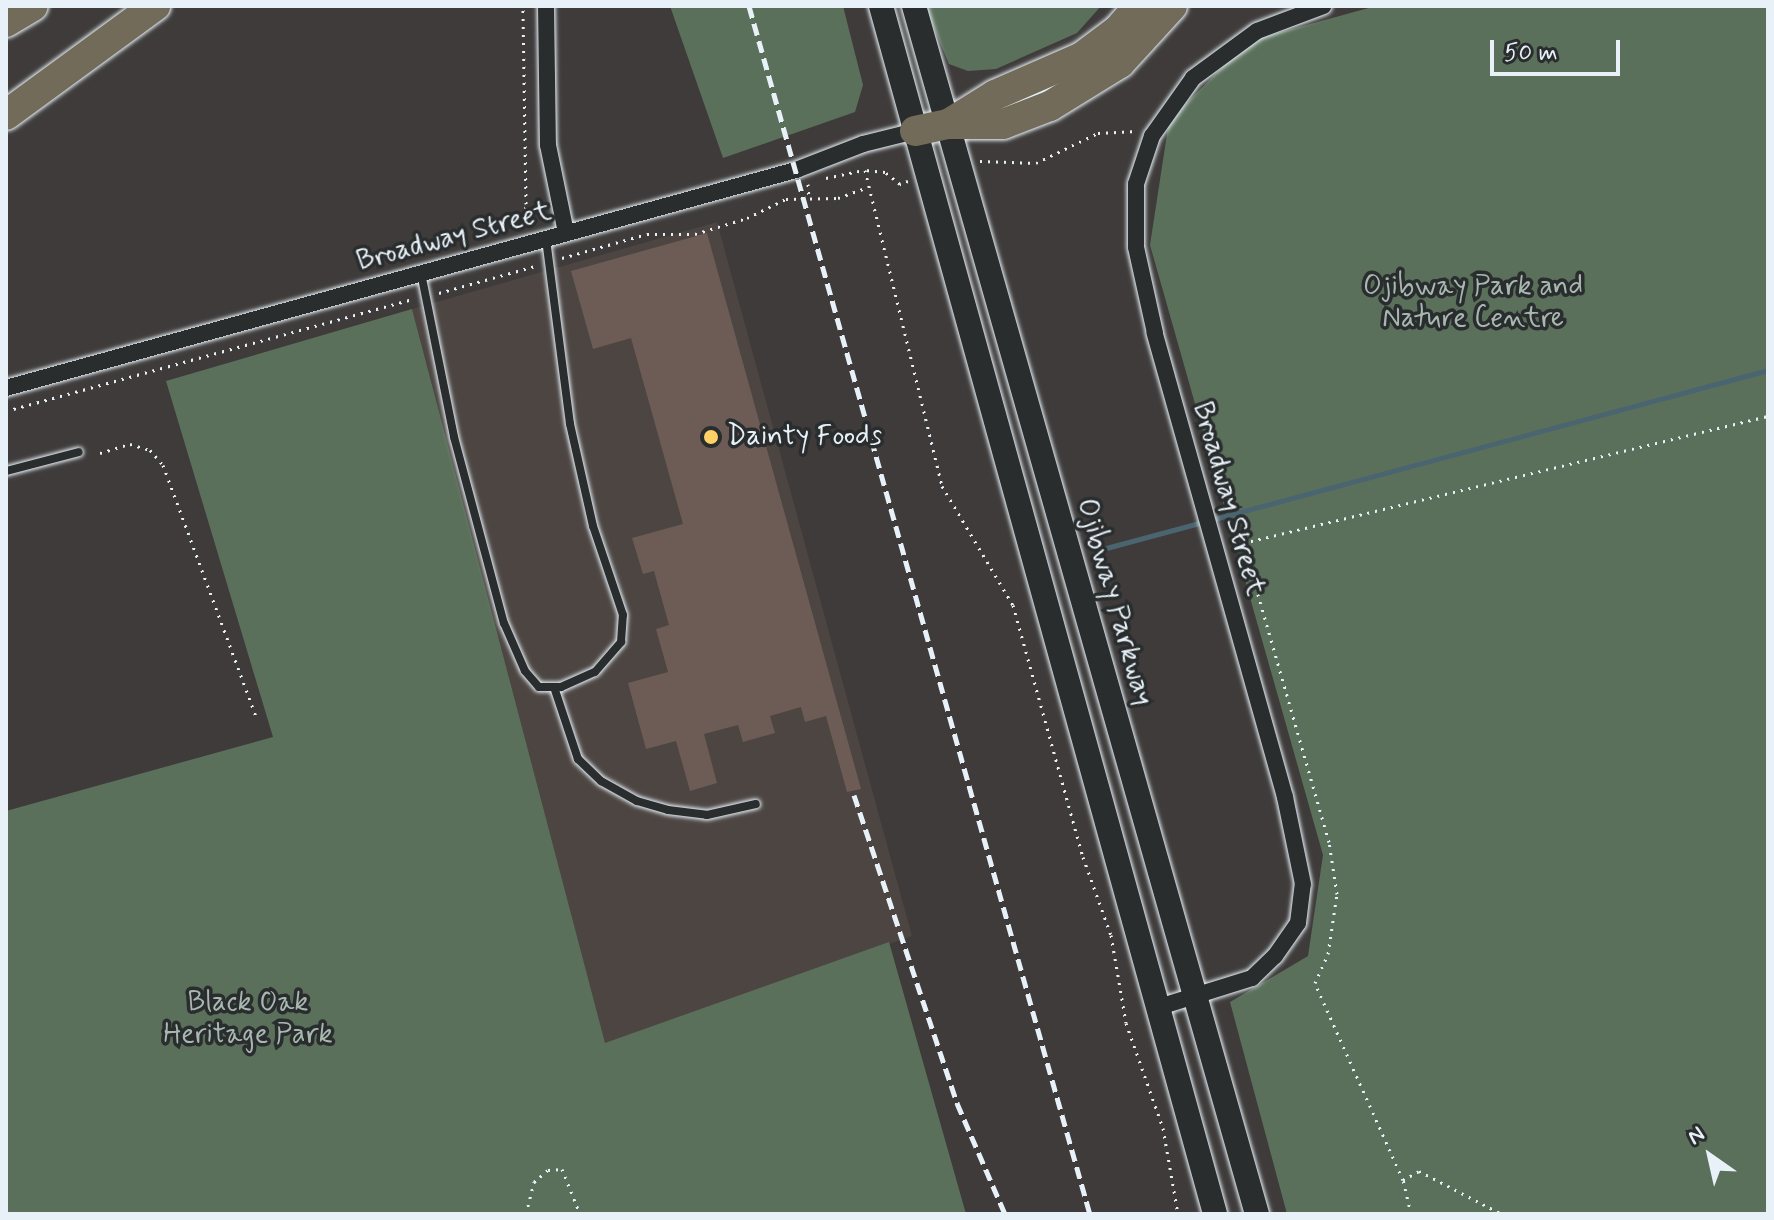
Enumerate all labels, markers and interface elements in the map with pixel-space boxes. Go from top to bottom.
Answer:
scale bar [1494,24,1624,74]
text: 50 m [1504,38,1558,69]
street label: Broadway Street [353,195,555,279]
park label: Ojibway Park and Nature Centre [1365,270,1581,336]
street label: Broadway Street [1184,398,1272,600]
place label: Dainty Foods [727,420,879,454]
marker: Dainty Foods [702,428,720,446]
street label: Ojibway Parkway [1068,494,1160,710]
park label: Black Oak Heritage Park [164,986,332,1052]
north arrow [1670,1116,1750,1196]
text: N [1683,1120,1710,1152]

